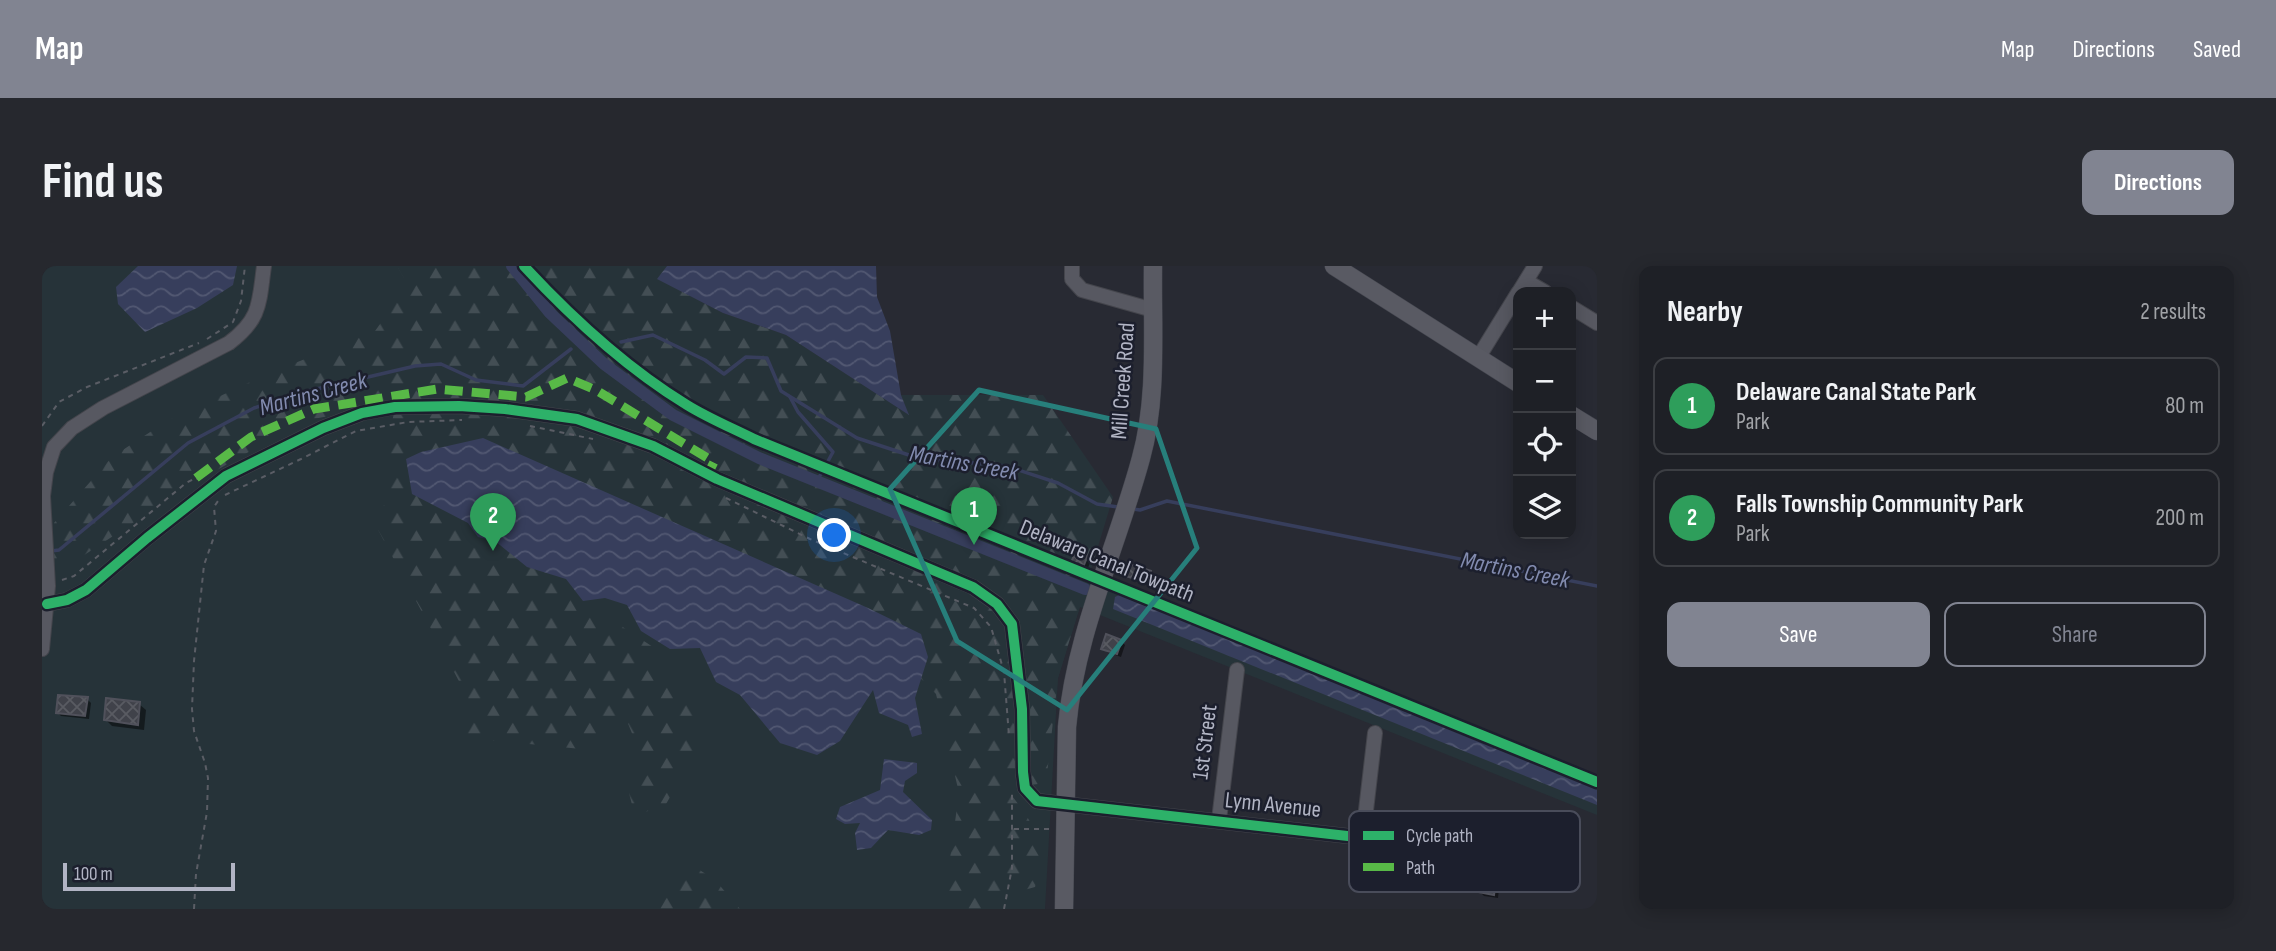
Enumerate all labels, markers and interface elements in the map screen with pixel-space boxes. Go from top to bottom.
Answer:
text: Map [35,29,84,69]
text: Map [2001,35,2034,64]
text: Directions [2072,35,2155,64]
text: Saved [2193,35,2241,64]
button: Directions [2082,150,2234,215]
text: Find us [42,153,164,212]
map controls [1513,287,1576,539]
button: + [1513,287,1576,350]
text: Nearby [1667,294,1743,330]
text: 2 results [2140,298,2206,326]
street label: Mill Creek Road [1105,322,1141,440]
button: − [1513,350,1576,413]
water label: Martins Creek [256,365,371,422]
text: Delaware Canal State Park [1736,377,1976,408]
text: 1 [1687,392,1697,420]
text: 80 m [2165,392,2204,420]
text: Park [1736,408,1770,436]
button: locate [1513,413,1576,476]
water label: Martins Creek [907,439,1022,487]
button: layers [1513,476,1576,539]
pin: 1 [951,487,997,545]
text: Falls Township Community Park [1736,489,2024,520]
pin: 2 [470,493,516,551]
text: 2 [1687,504,1697,532]
text: 200 m [2156,504,2204,532]
street label: Delaware Canal Towpath [1016,513,1198,609]
your location [817,518,851,552]
text: Park [1736,520,1770,548]
water label: Martins Creek [1458,545,1573,595]
button: Save [1667,602,1930,667]
button: Share [1944,602,2206,667]
street label: 1st Street [1187,703,1223,781]
street label: Lynn Avenue [1224,786,1322,824]
legend [1349,811,1580,892]
text: Cycle path [1406,825,1473,848]
text: Path [1406,857,1435,880]
scale bar [63,860,234,892]
text: 100 m [74,863,113,886]

